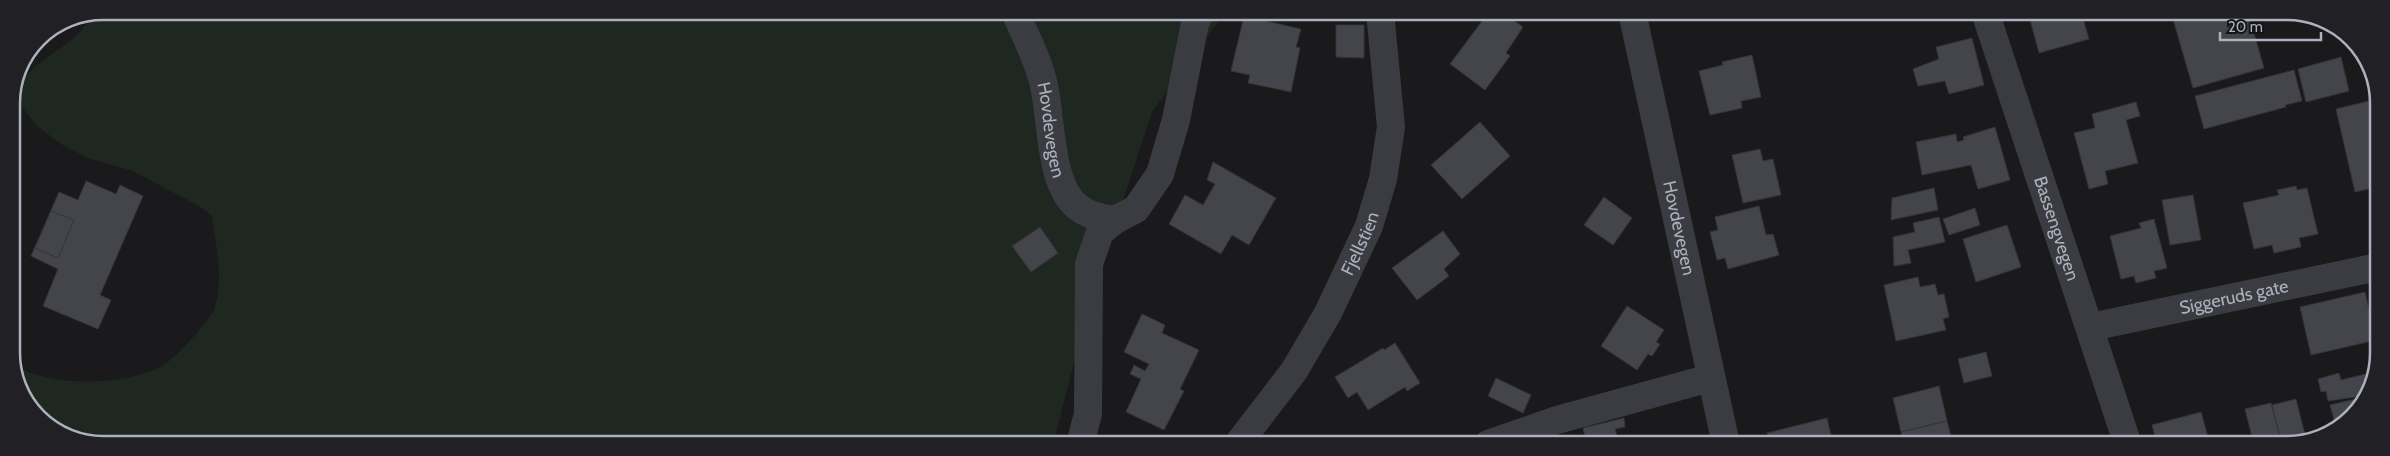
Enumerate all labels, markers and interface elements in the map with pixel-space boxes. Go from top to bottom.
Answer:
scale bar [2220,10,2321,42]
text: 20 m [2228,18,2263,36]
street label: Hovdevegen [1032,80,1070,180]
street label: Bassengvegen [2029,173,2084,284]
street label: Hovdevegen [1658,179,1700,277]
street label: Fjellstien [1336,209,1384,279]
street label: Siggeruds gate [2177,275,2290,319]

